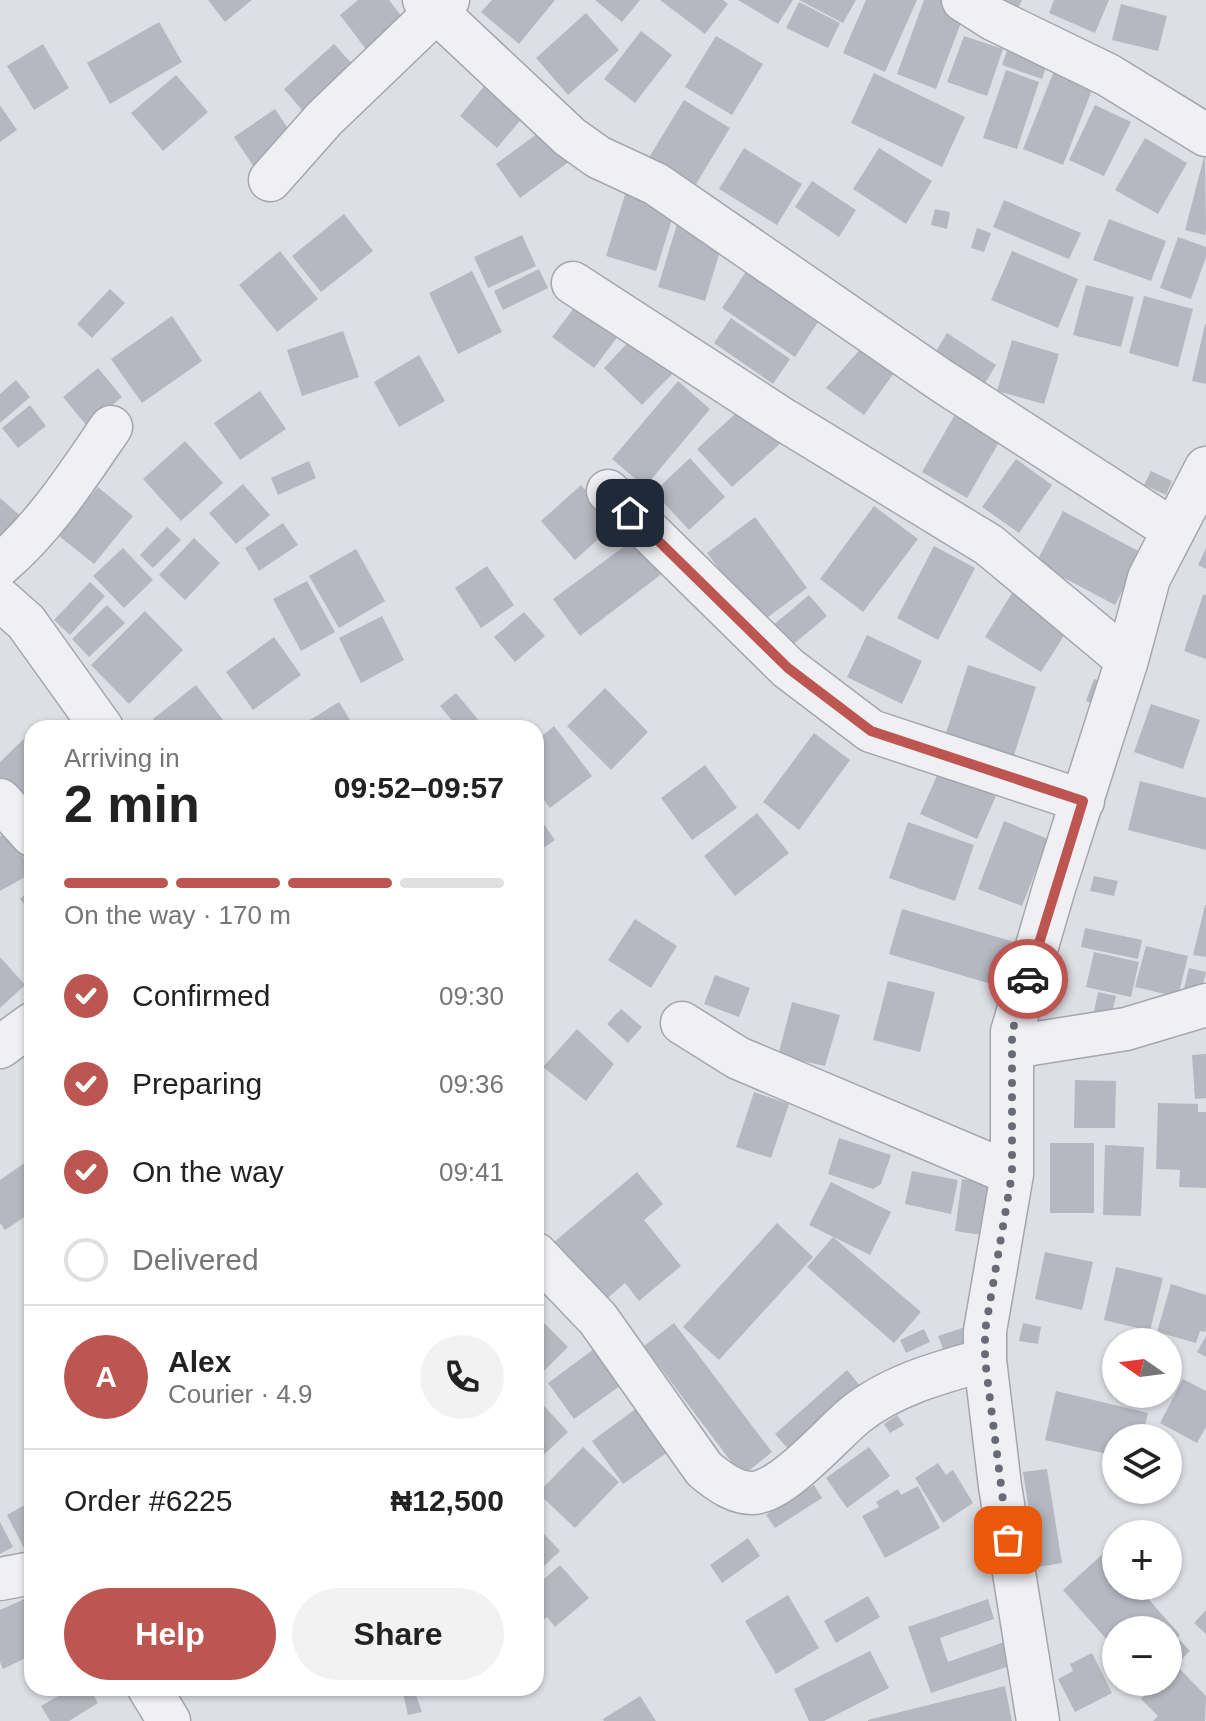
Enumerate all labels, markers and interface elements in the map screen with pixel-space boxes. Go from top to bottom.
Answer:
pin [596,479,664,547]
icon: home [608,491,652,535]
text: Arriving in [64,743,180,773]
text: 09:52–09:57 [334,771,504,804]
text: 2 min [64,775,200,833]
text: On the way · 170 m [64,900,291,930]
courier [988,939,1068,1019]
icon: car [1006,957,1050,1001]
icon: check [64,974,108,1018]
text: Confirmed [132,979,270,1012]
text: 09:30 [439,981,504,1011]
icon: check [64,1062,108,1106]
text: Preparing [132,1067,262,1100]
text: 09:36 [439,1069,504,1099]
icon: check [64,1150,108,1194]
text: On the way [132,1155,284,1188]
text: 09:41 [439,1157,504,1187]
text: Delivered [132,1243,259,1276]
north arrow [1102,1328,1182,1408]
map controls [1102,1328,1182,1696]
button: phone [420,1335,504,1419]
text: Alex [168,1345,231,1378]
text: A [95,1360,117,1393]
text: Courier · 4.9 [168,1379,313,1409]
button: layers [1102,1424,1182,1504]
text: Order #6225 [64,1484,232,1517]
text: ₦12,500 [391,1484,504,1517]
pin [974,1506,1042,1574]
icon: bag [986,1518,1030,1562]
button: + [1102,1520,1182,1600]
button: Help [64,1588,276,1680]
button: Share [292,1588,504,1680]
button: − [1102,1616,1182,1696]

